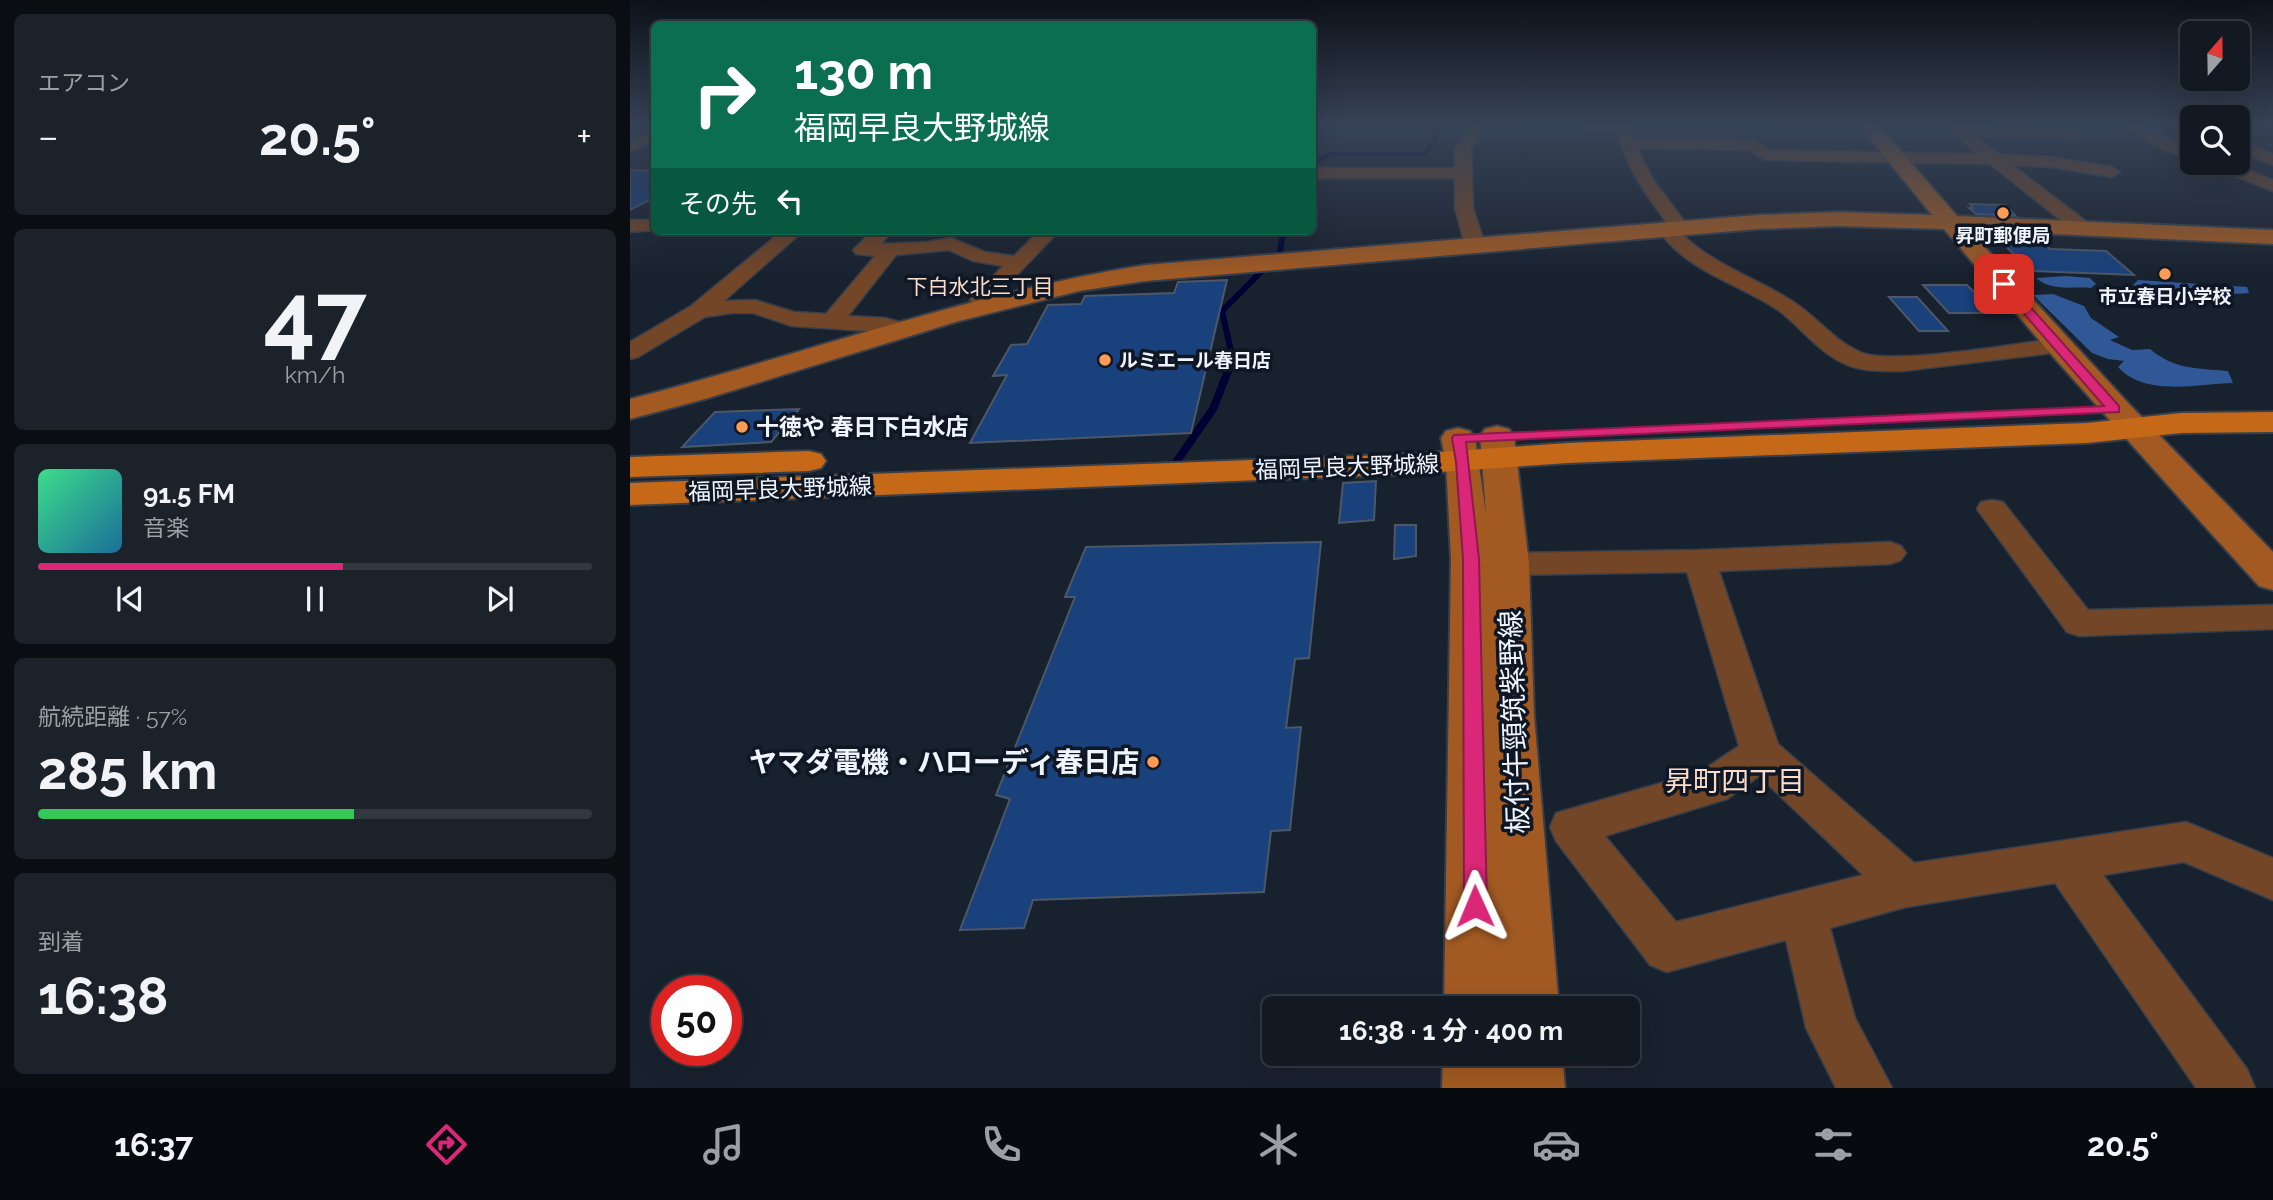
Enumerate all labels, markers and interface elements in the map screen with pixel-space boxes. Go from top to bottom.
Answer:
north arrow [2180,21,2250,91]
map controls [2180,21,2250,175]
text: 130 m [794,43,933,100]
icon: right [679,49,770,140]
text: エアコン [38,69,130,96]
button: search [2180,105,2250,175]
text: 20.5° [259,106,376,167]
text: 福岡早良大野城線 [794,109,1050,146]
text: − [38,114,58,159]
text: + [576,114,592,159]
icon: left [771,182,809,220]
text: その先 [679,189,757,219]
marker: 昇町郵便局 [1995,205,2011,221]
place label: 昇町郵便局 [1955,224,2051,246]
pin [1974,254,2034,314]
text: 47 [263,262,367,369]
icon: arrive [1985,265,2023,303]
marker: 市立春日小学校 [2157,266,2173,282]
district label: 下白水北三丁目 [907,274,1054,299]
place label: 市立春日小学校 [2098,285,2232,307]
place label: ルミエール春日店 [1119,349,1271,371]
marker: ルミエール春日店 [1097,352,1113,368]
text: km/h [285,361,345,388]
place label: 十徳や 春日下白水店 [756,413,969,440]
marker: 十徳や 春日下白水店 [734,419,750,435]
street label: 福岡早良大野城線 [1255,450,1439,483]
street label: 福岡早良大野城線 [688,472,872,505]
text: 91.5 FM [143,479,235,509]
text: 音楽 [143,514,189,541]
icon: previous [111,580,149,618]
icon: pause [296,580,334,618]
icon: next [481,580,519,618]
street label: 板付牛頸筑紫野線 [1494,609,1535,834]
text: 航続距離 · 57% [38,703,187,730]
text: 285 km [38,740,217,801]
place label: ヤマダ電機・ハローディ春日店 [749,746,1139,779]
marker: ヤマダ電機・ハローディ春日店 [1145,754,1161,770]
district label: 昇町四丁目 [1665,765,1805,798]
position arrow [1438,869,1512,943]
text: 到着 [38,928,84,955]
text: 16:38 [38,965,169,1026]
speed limit sign: 50 [651,975,742,1066]
text: 16:38 · 1 分 · 400 m [1339,1016,1563,1046]
icon: directions [422,1120,471,1169]
icon: music [699,1120,748,1169]
icon: phone [977,1120,1026,1169]
icon: climate [1254,1120,1303,1169]
icon: car [1532,1120,1581,1169]
icon: filters [1809,1120,1858,1169]
text: 16:37 [114,1126,193,1163]
text: 20.5° [2087,1126,2159,1163]

